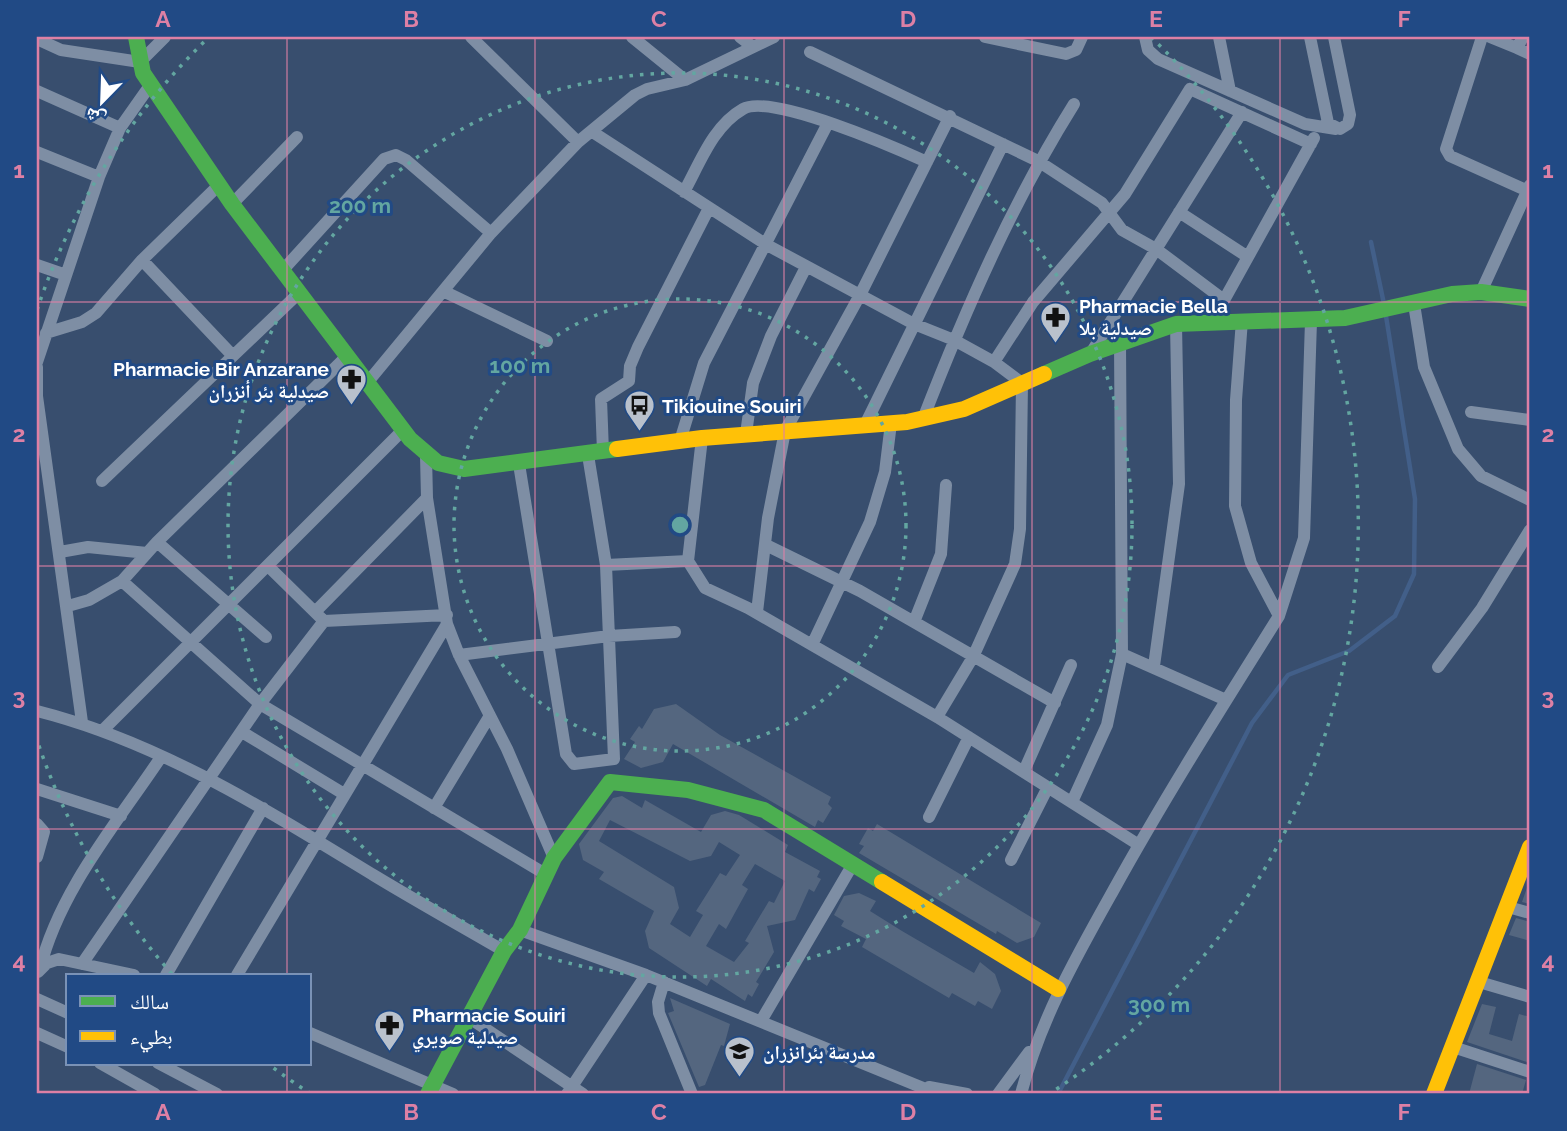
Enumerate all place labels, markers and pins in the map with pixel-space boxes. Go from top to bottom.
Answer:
place label: Pharmacie Bella صيدلية بلا [1079,295,1228,340]
pharmacy icon: Pharmacie Bella صيدلية بلا [1039,300,1073,344]
place label: Pharmacie Bir Anzarane صيدلية بئر أنزران [113,358,329,403]
pharmacy icon: Pharmacie Bir Anzarane صيدلية بئر أنزران [335,363,369,407]
bus stop icon: Tikiouine Souiri [622,389,656,433]
place label: Tikiouine Souiri [662,395,802,417]
centre of rings [668,513,692,537]
place label: Pharmacie Souiri صيدلية صويري [412,1004,566,1053]
pharmacy icon: Pharmacie Souiri صيدلية صويري [372,1009,406,1053]
school or university icon: مدرسة بئرانزران [723,1035,757,1079]
place label: مدرسة بئرانزران [763,1041,876,1064]

